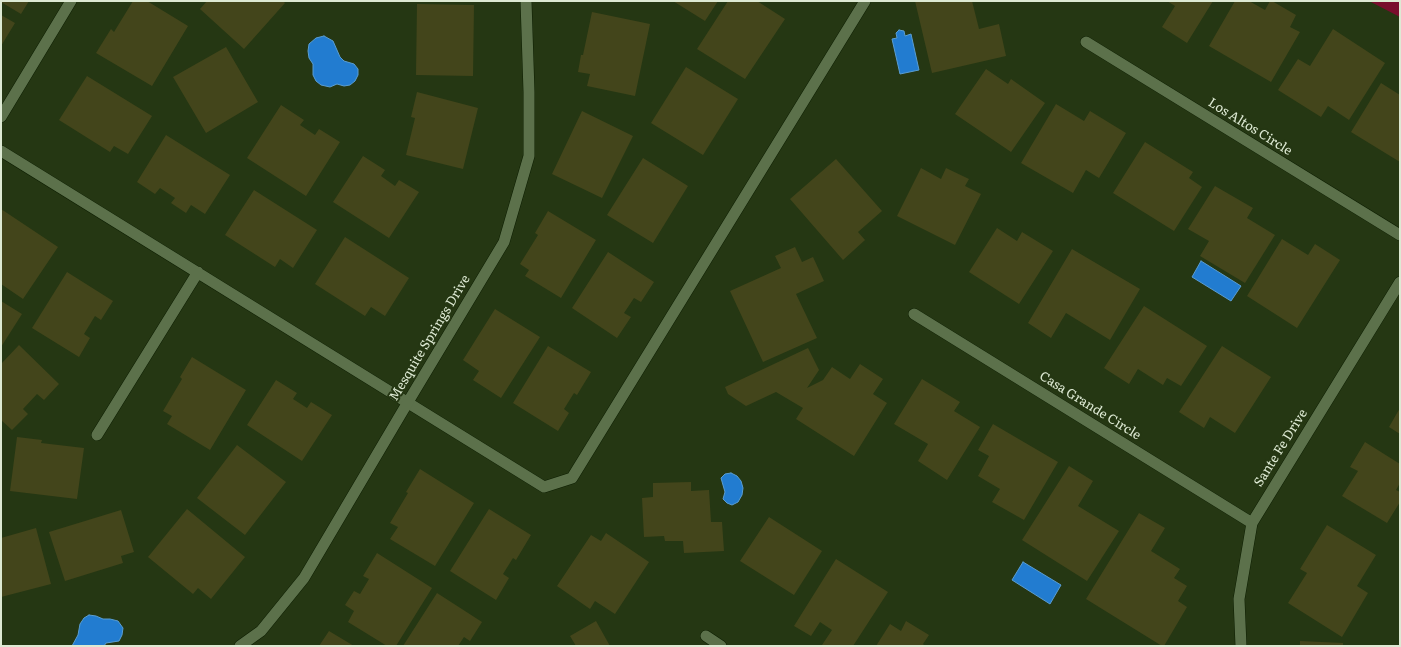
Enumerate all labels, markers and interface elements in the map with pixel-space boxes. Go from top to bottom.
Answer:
street label: Los Altos Circle [1205,95,1295,159]
street label: Mesquite Springs Drive [386,272,474,404]
street label: Casa Grande Circle [1036,368,1144,444]
street label: Sante Fe Drive [1251,406,1311,490]

